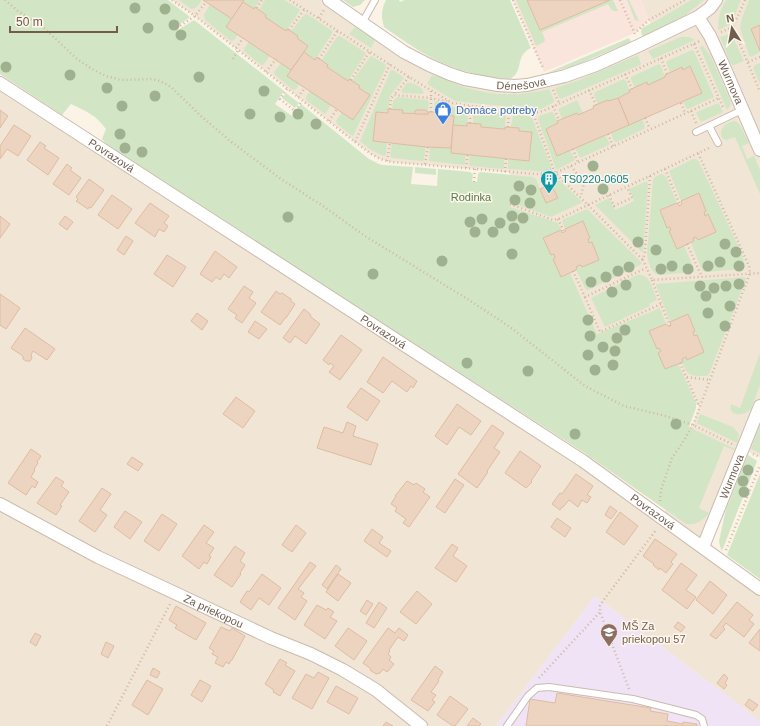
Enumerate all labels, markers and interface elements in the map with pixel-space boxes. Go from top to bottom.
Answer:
scale bar [10,8,117,34]
north arrow [712,8,752,48]
text: N [725,12,735,25]
text: 50 m [16,15,43,29]
street label: Wurmova [716,58,746,107]
street label: Dénešova [496,75,548,92]
shop icon: Domáce potreby [433,100,453,125]
place label: Domáce potreby [456,104,537,116]
street label: Povrazová [87,136,137,175]
building icon: TS0220-0605 [539,169,559,194]
place label: TS0220-0605 [562,173,629,185]
park label: Rodinka [451,191,492,203]
street label: Povrazová [358,312,409,351]
street label: Wurmova [717,452,746,501]
street label: Povrazová [628,491,678,532]
street label: Za priekopou [182,592,245,630]
place label: MŠ Za priekopou 57 [622,620,686,645]
school or university icon: MŠ Za priekopou 57 [599,622,619,647]

